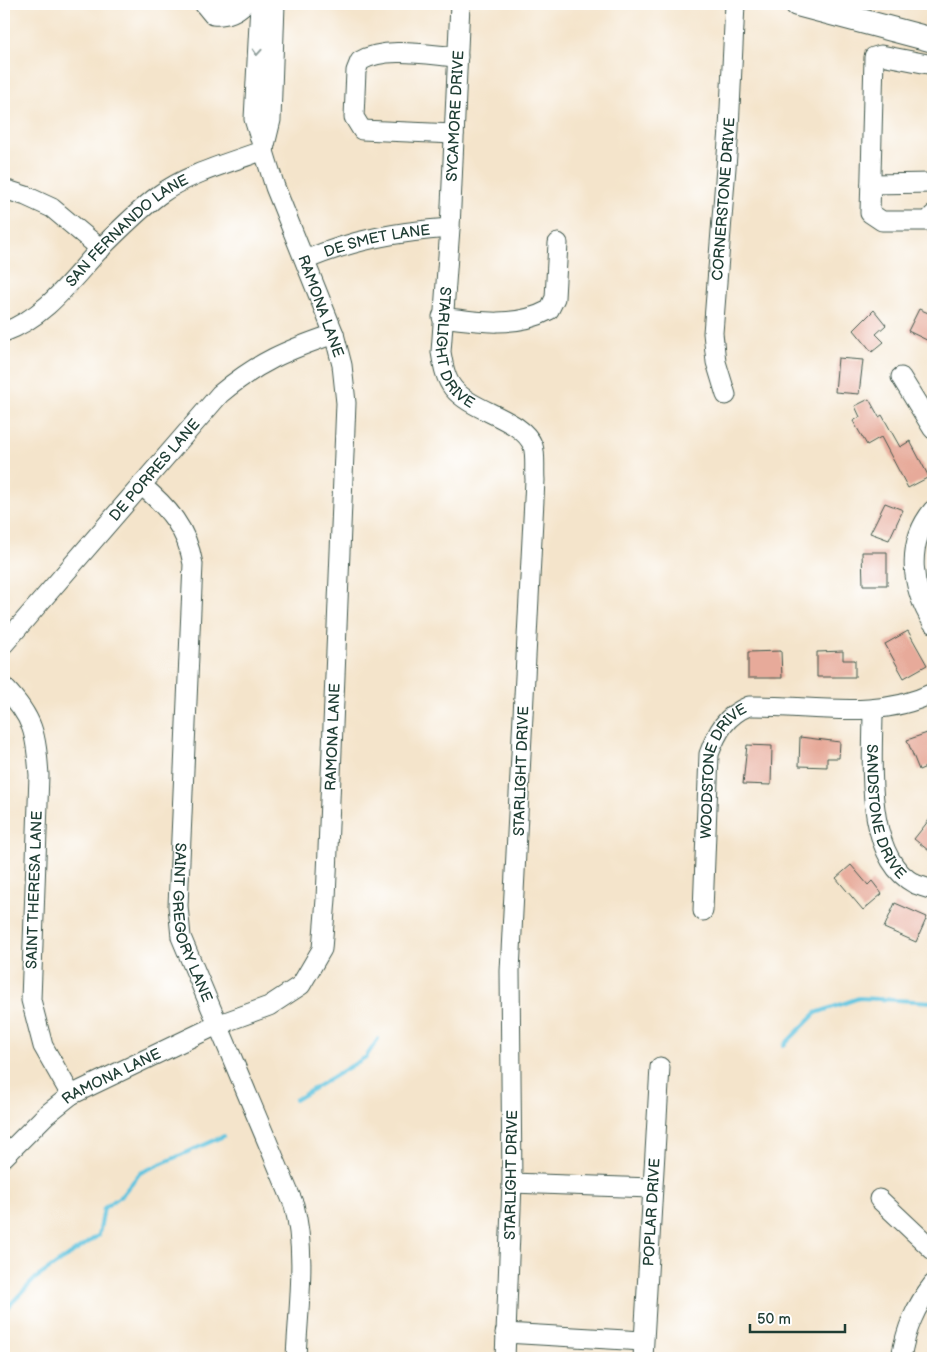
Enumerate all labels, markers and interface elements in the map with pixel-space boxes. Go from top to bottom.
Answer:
one-way arrow [251,49,262,57]
street label: SYCAMORE DRIVE [443,50,468,182]
street label: CORNERSTONE DRIVE [708,117,740,281]
street label: SAN FERNANDO LANE [62,170,192,291]
street label: DE SMET LANE [321,221,431,262]
street label: RAMONA LANE [293,252,348,360]
street label: STARLIGHT DRIVE [430,286,478,413]
street label: DE PORRES LANE [105,415,204,525]
street label: RAMONA LANE [321,683,345,791]
street label: WOODSTONE DRIVE [697,699,750,839]
street label: STARLIGHT DRIVE [510,706,533,836]
street label: SANDSTONE DRIVE [862,744,910,883]
street label: SAINT THERESA LANE [22,810,47,970]
street label: SAINT GREGORY LANE [168,842,216,1005]
street label: RAMONA LANE [58,1044,164,1109]
street label: STARLIGHT DRIVE [501,1110,522,1240]
street label: POPLAR DRIVE [639,1158,665,1267]
scale bar [750,1302,844,1334]
text: 50 m [757,1310,791,1329]

